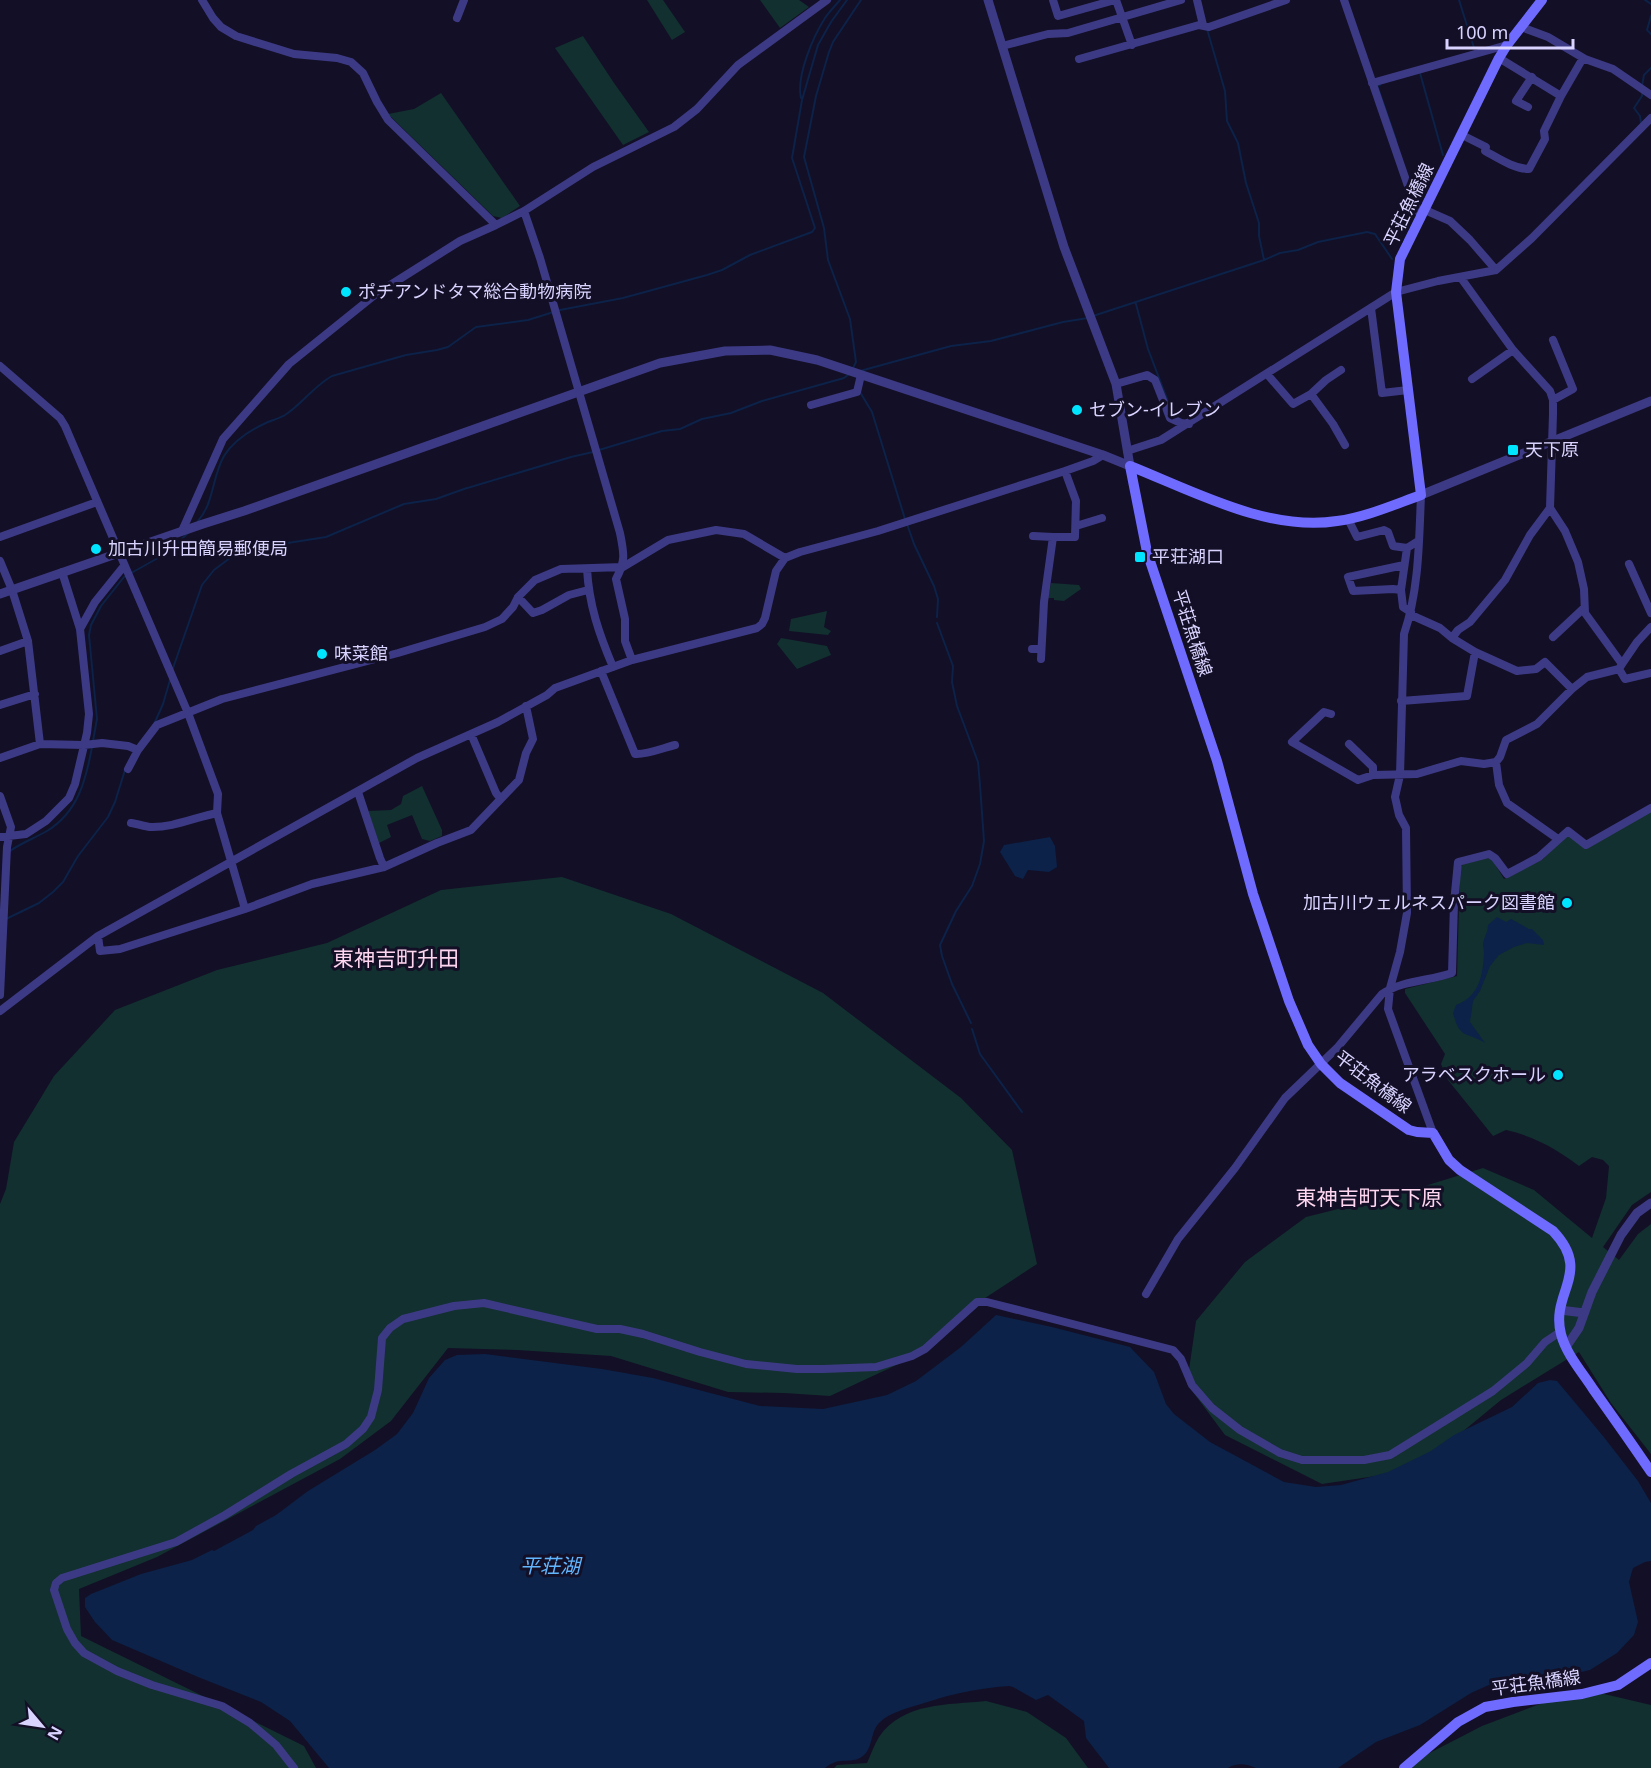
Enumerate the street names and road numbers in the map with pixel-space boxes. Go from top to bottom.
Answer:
street label: 平荘魚橋線 [1378,159,1439,250]
street label: 平荘魚橋線 [1168,586,1218,679]
street label: 平荘魚橋線 [1330,1045,1417,1118]
street label: 平荘魚橋線 [1490,1664,1582,1700]

